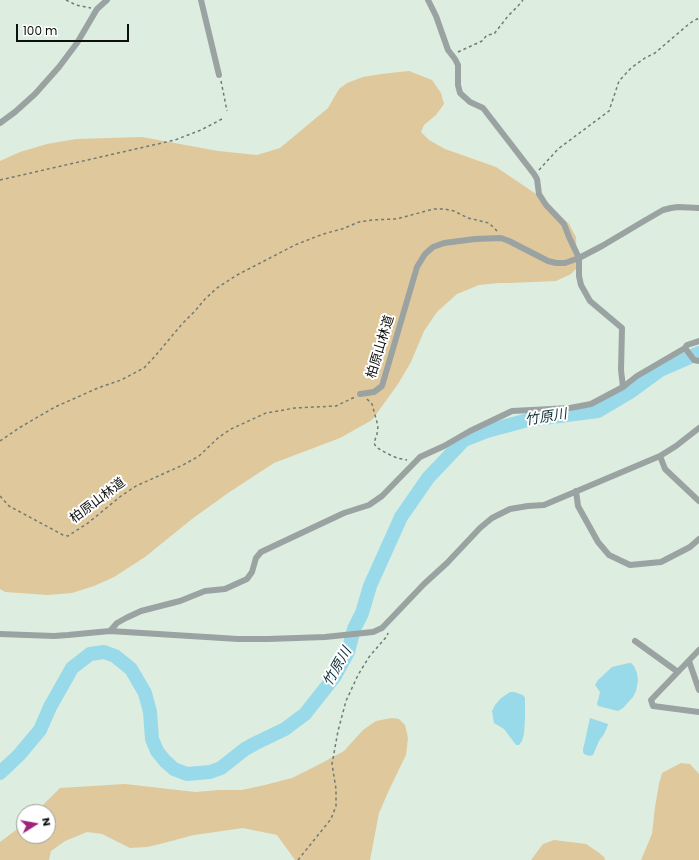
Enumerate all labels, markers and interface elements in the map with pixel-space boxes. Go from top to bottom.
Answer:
scale bar [18,16,131,42]
text: 100 m [23,22,57,39]
street label: 柏原山林道 [364,314,398,380]
water label: 竹原川 [524,406,568,430]
street label: 柏原山林道 [67,475,129,527]
water label: 竹原川 [320,645,356,689]
north arrow [16,804,56,844]
text: N [38,816,55,827]

